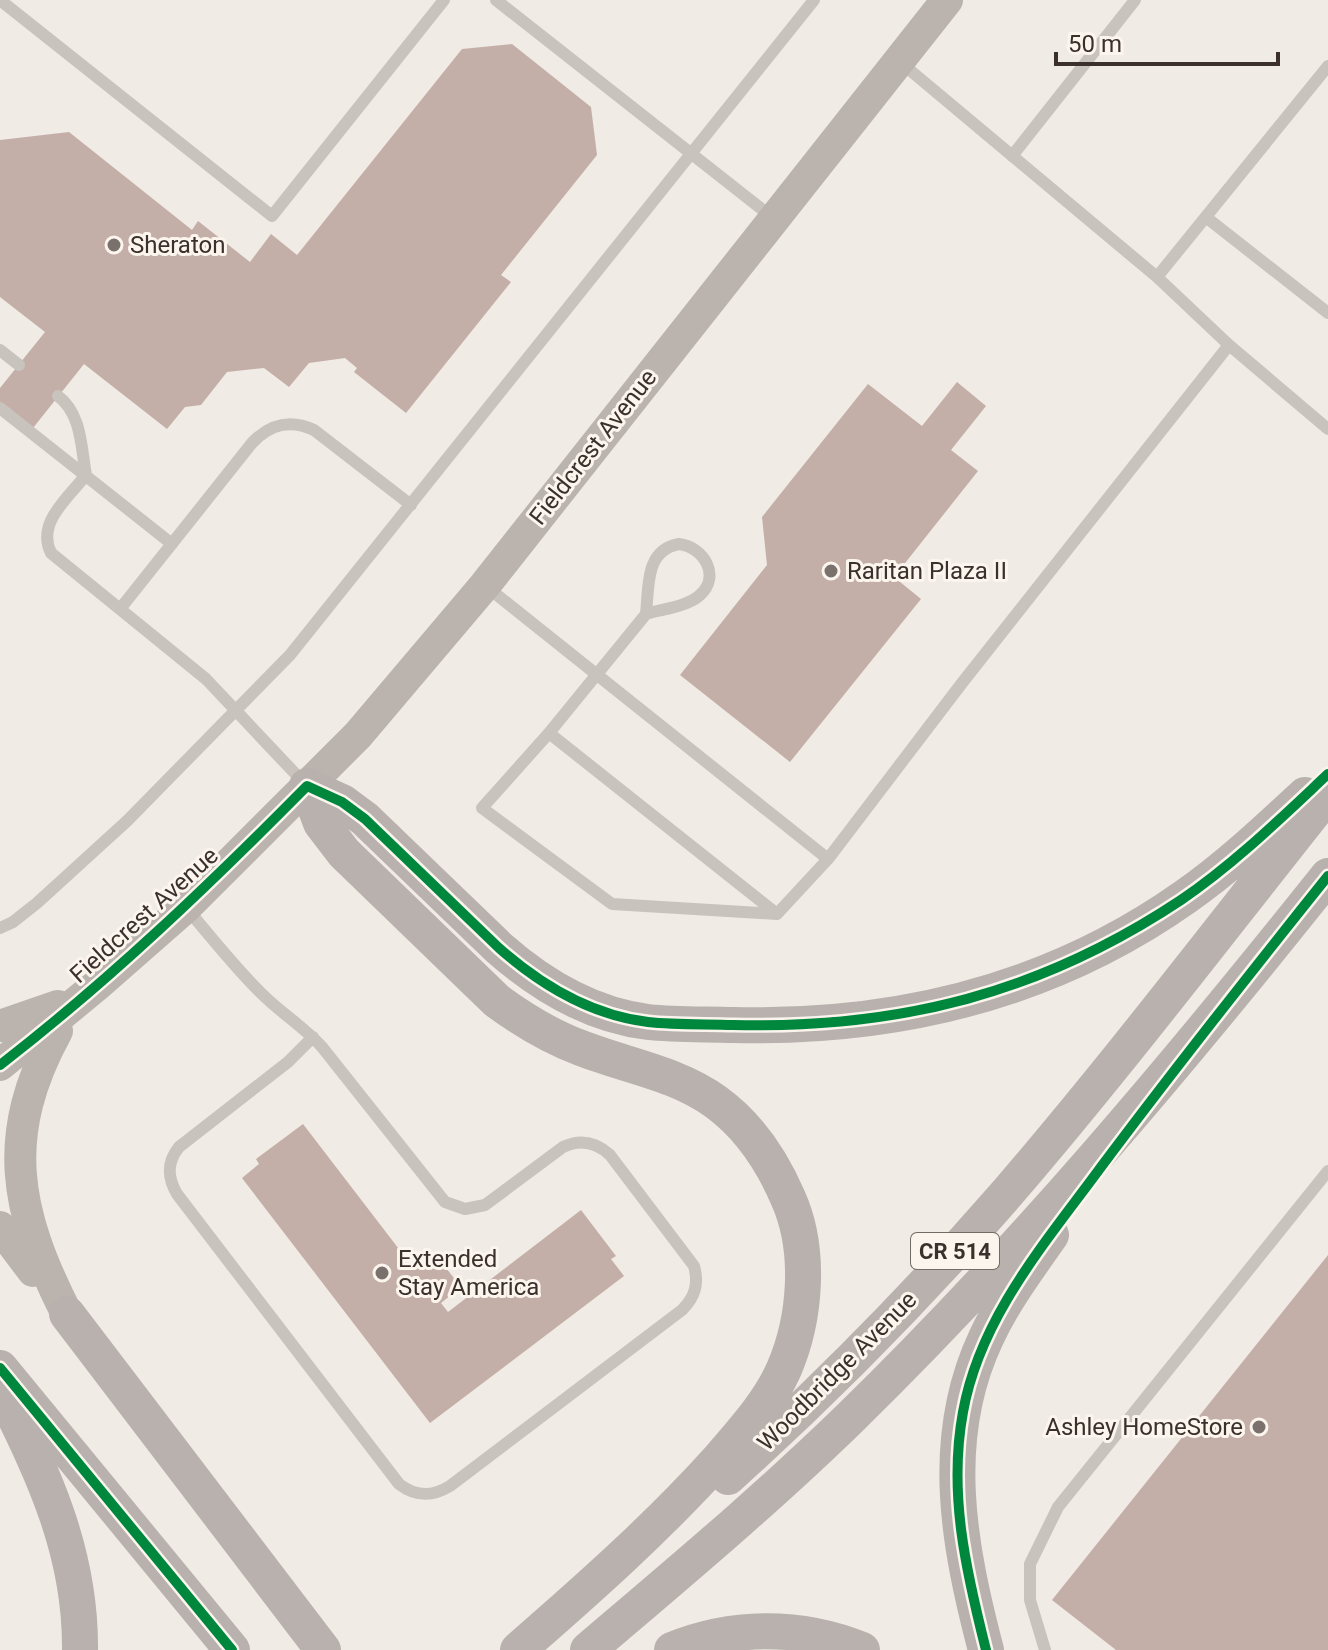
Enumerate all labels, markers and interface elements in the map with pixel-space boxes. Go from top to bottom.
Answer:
scale bar [1056,16,1278,66]
text: 50 m [1068,30,1122,58]
place label: Sheraton [130,231,225,259]
marker: Sheraton [105,236,123,254]
street label: Fieldcrest Avenue [524,364,662,530]
place label: Raritan Plaza II [847,557,1007,585]
marker: Raritan Plaza II [822,562,840,580]
street label: Fieldcrest Avenue [64,841,224,989]
road number: CR 514 [911,1233,999,1269]
place label: Extended Stay America [398,1245,539,1301]
marker: Extended Stay America [373,1264,391,1282]
street label: Woodbridge Avenue [752,1286,922,1456]
place label: Ashley HomeStore [1045,1413,1243,1441]
marker: Ashley HomeStore [1250,1418,1268,1436]

